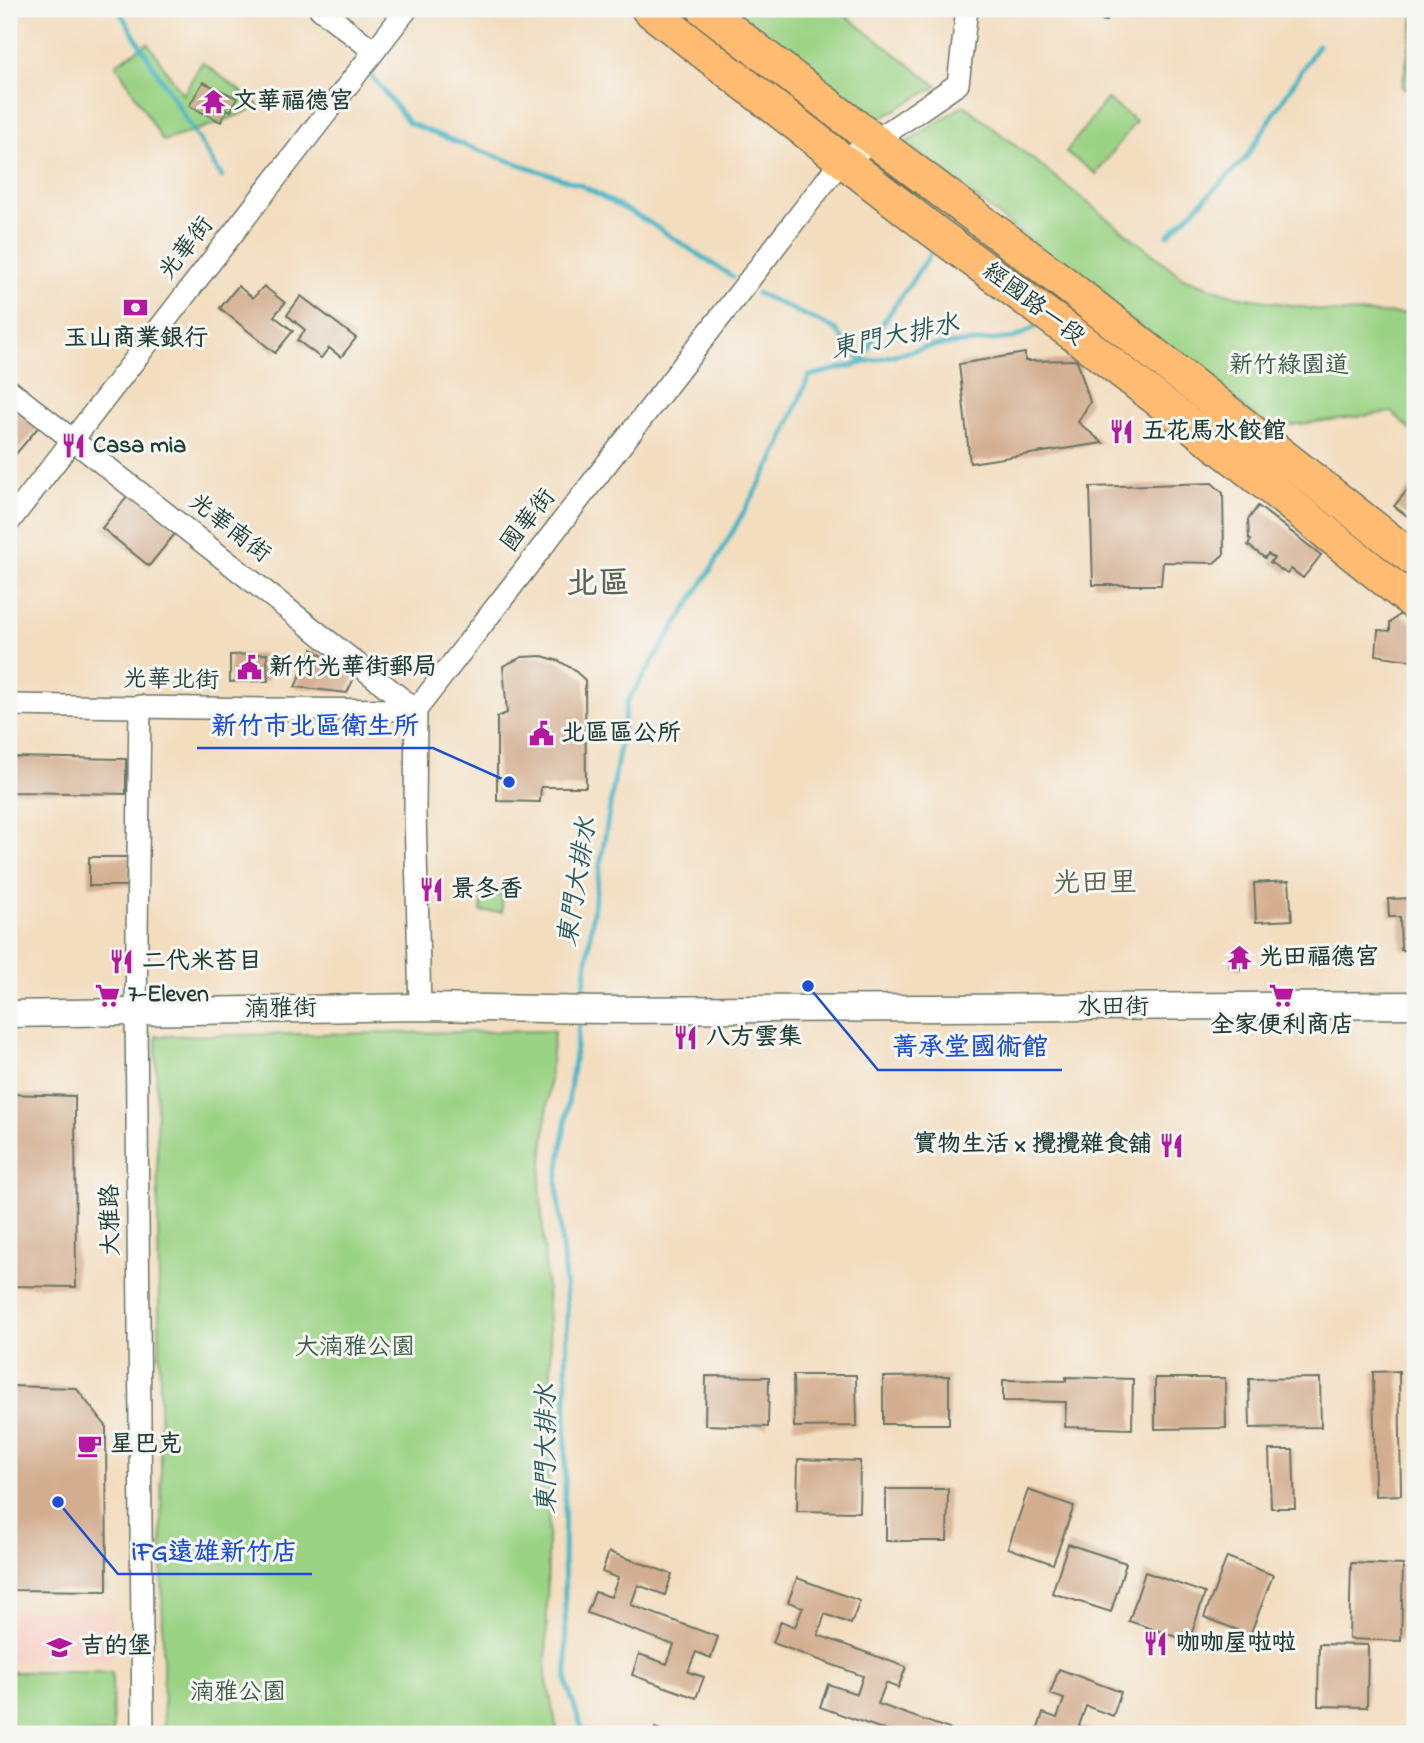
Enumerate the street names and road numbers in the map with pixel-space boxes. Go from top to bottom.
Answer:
street label: 光華街 [151,210,223,288]
street label: 經國路一段 [975,255,1091,355]
street label: 國華街 [493,482,565,560]
street label: 光華南街 [180,486,278,572]
street label: 光華北街 [123,663,219,699]
street label: 水田街 [1077,991,1149,1026]
street label: 湳雅街 [245,992,317,1028]
street label: 大雅路 [94,1184,130,1256]

